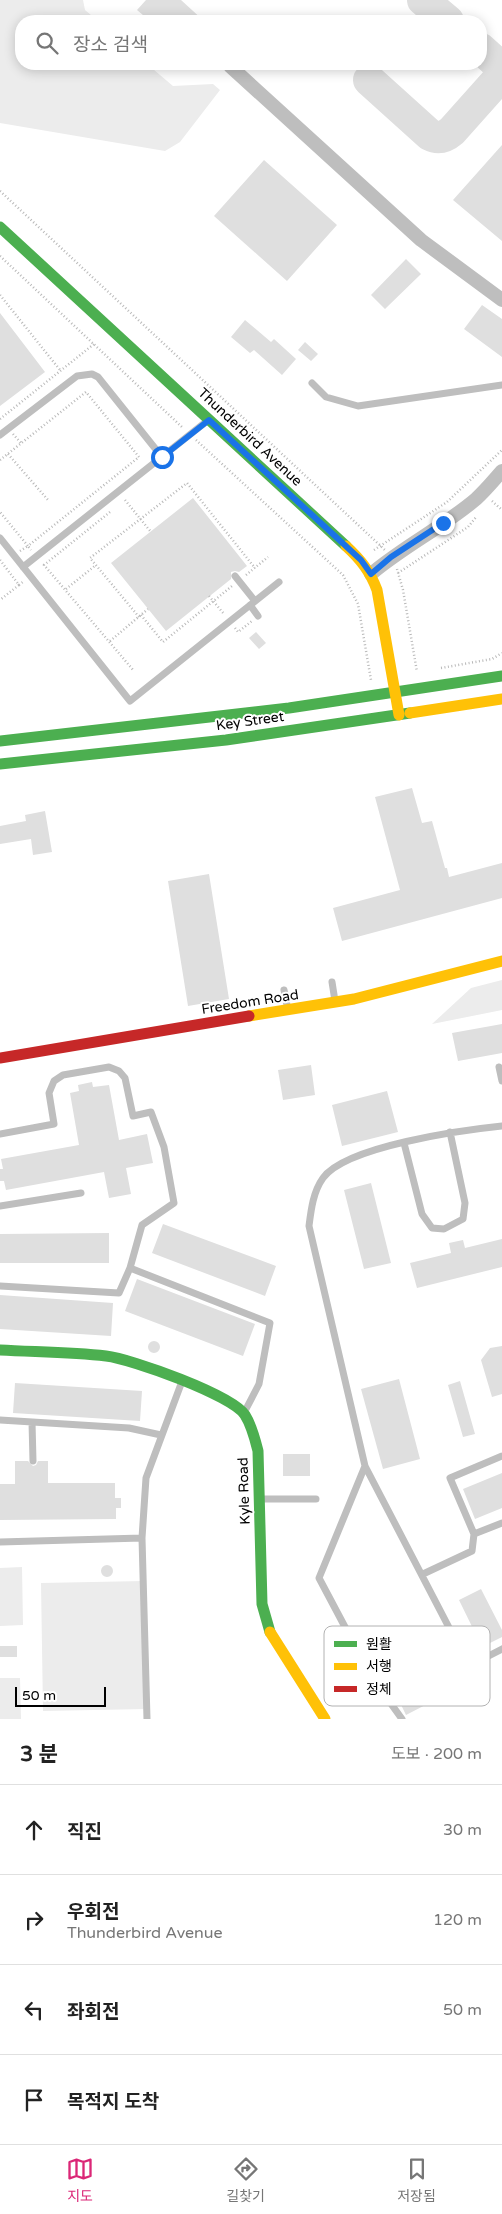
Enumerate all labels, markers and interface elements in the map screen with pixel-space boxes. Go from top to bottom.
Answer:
search box [15,15,487,70]
icon: search [33,29,61,57]
text: 장소 검색 [73,34,148,56]
street label: Thunderbird Avenue [194,384,306,490]
route start [151,446,174,469]
route end [432,512,455,535]
street label: Key Street [215,708,286,734]
street label: Freedom Road [200,986,300,1018]
street label: Kyle Road [234,1457,254,1525]
legend [324,1626,490,1706]
text: 원활 [366,1636,392,1653]
text: 서행 [366,1658,392,1675]
text: 정체 [366,1681,392,1698]
scale bar [15,1684,106,1707]
text: 50 m [22,1687,56,1704]
text: 3 분 [20,1742,58,1767]
text: 도보 · 200 m [391,1744,482,1764]
icon: ahead [20,1816,48,1844]
text: 30 m [443,1820,482,1840]
text: 직진 [67,1821,102,1843]
text: 우회전 [67,1901,119,1923]
icon: right [20,1906,48,1934]
text: 120 m [433,1910,482,1930]
text: Thunderbird Avenue [67,1923,223,1943]
icon: left [20,1996,48,2024]
text: 50 m [443,2000,482,2020]
text: 좌회전 [67,2001,119,2023]
icon: arrive [20,2086,48,2114]
text: 목적지 도착 [67,2091,159,2113]
tab: 지도 [66,2155,94,2205]
tab: 길찾기 [226,2155,265,2205]
tab: 저장됨 [397,2155,436,2205]

